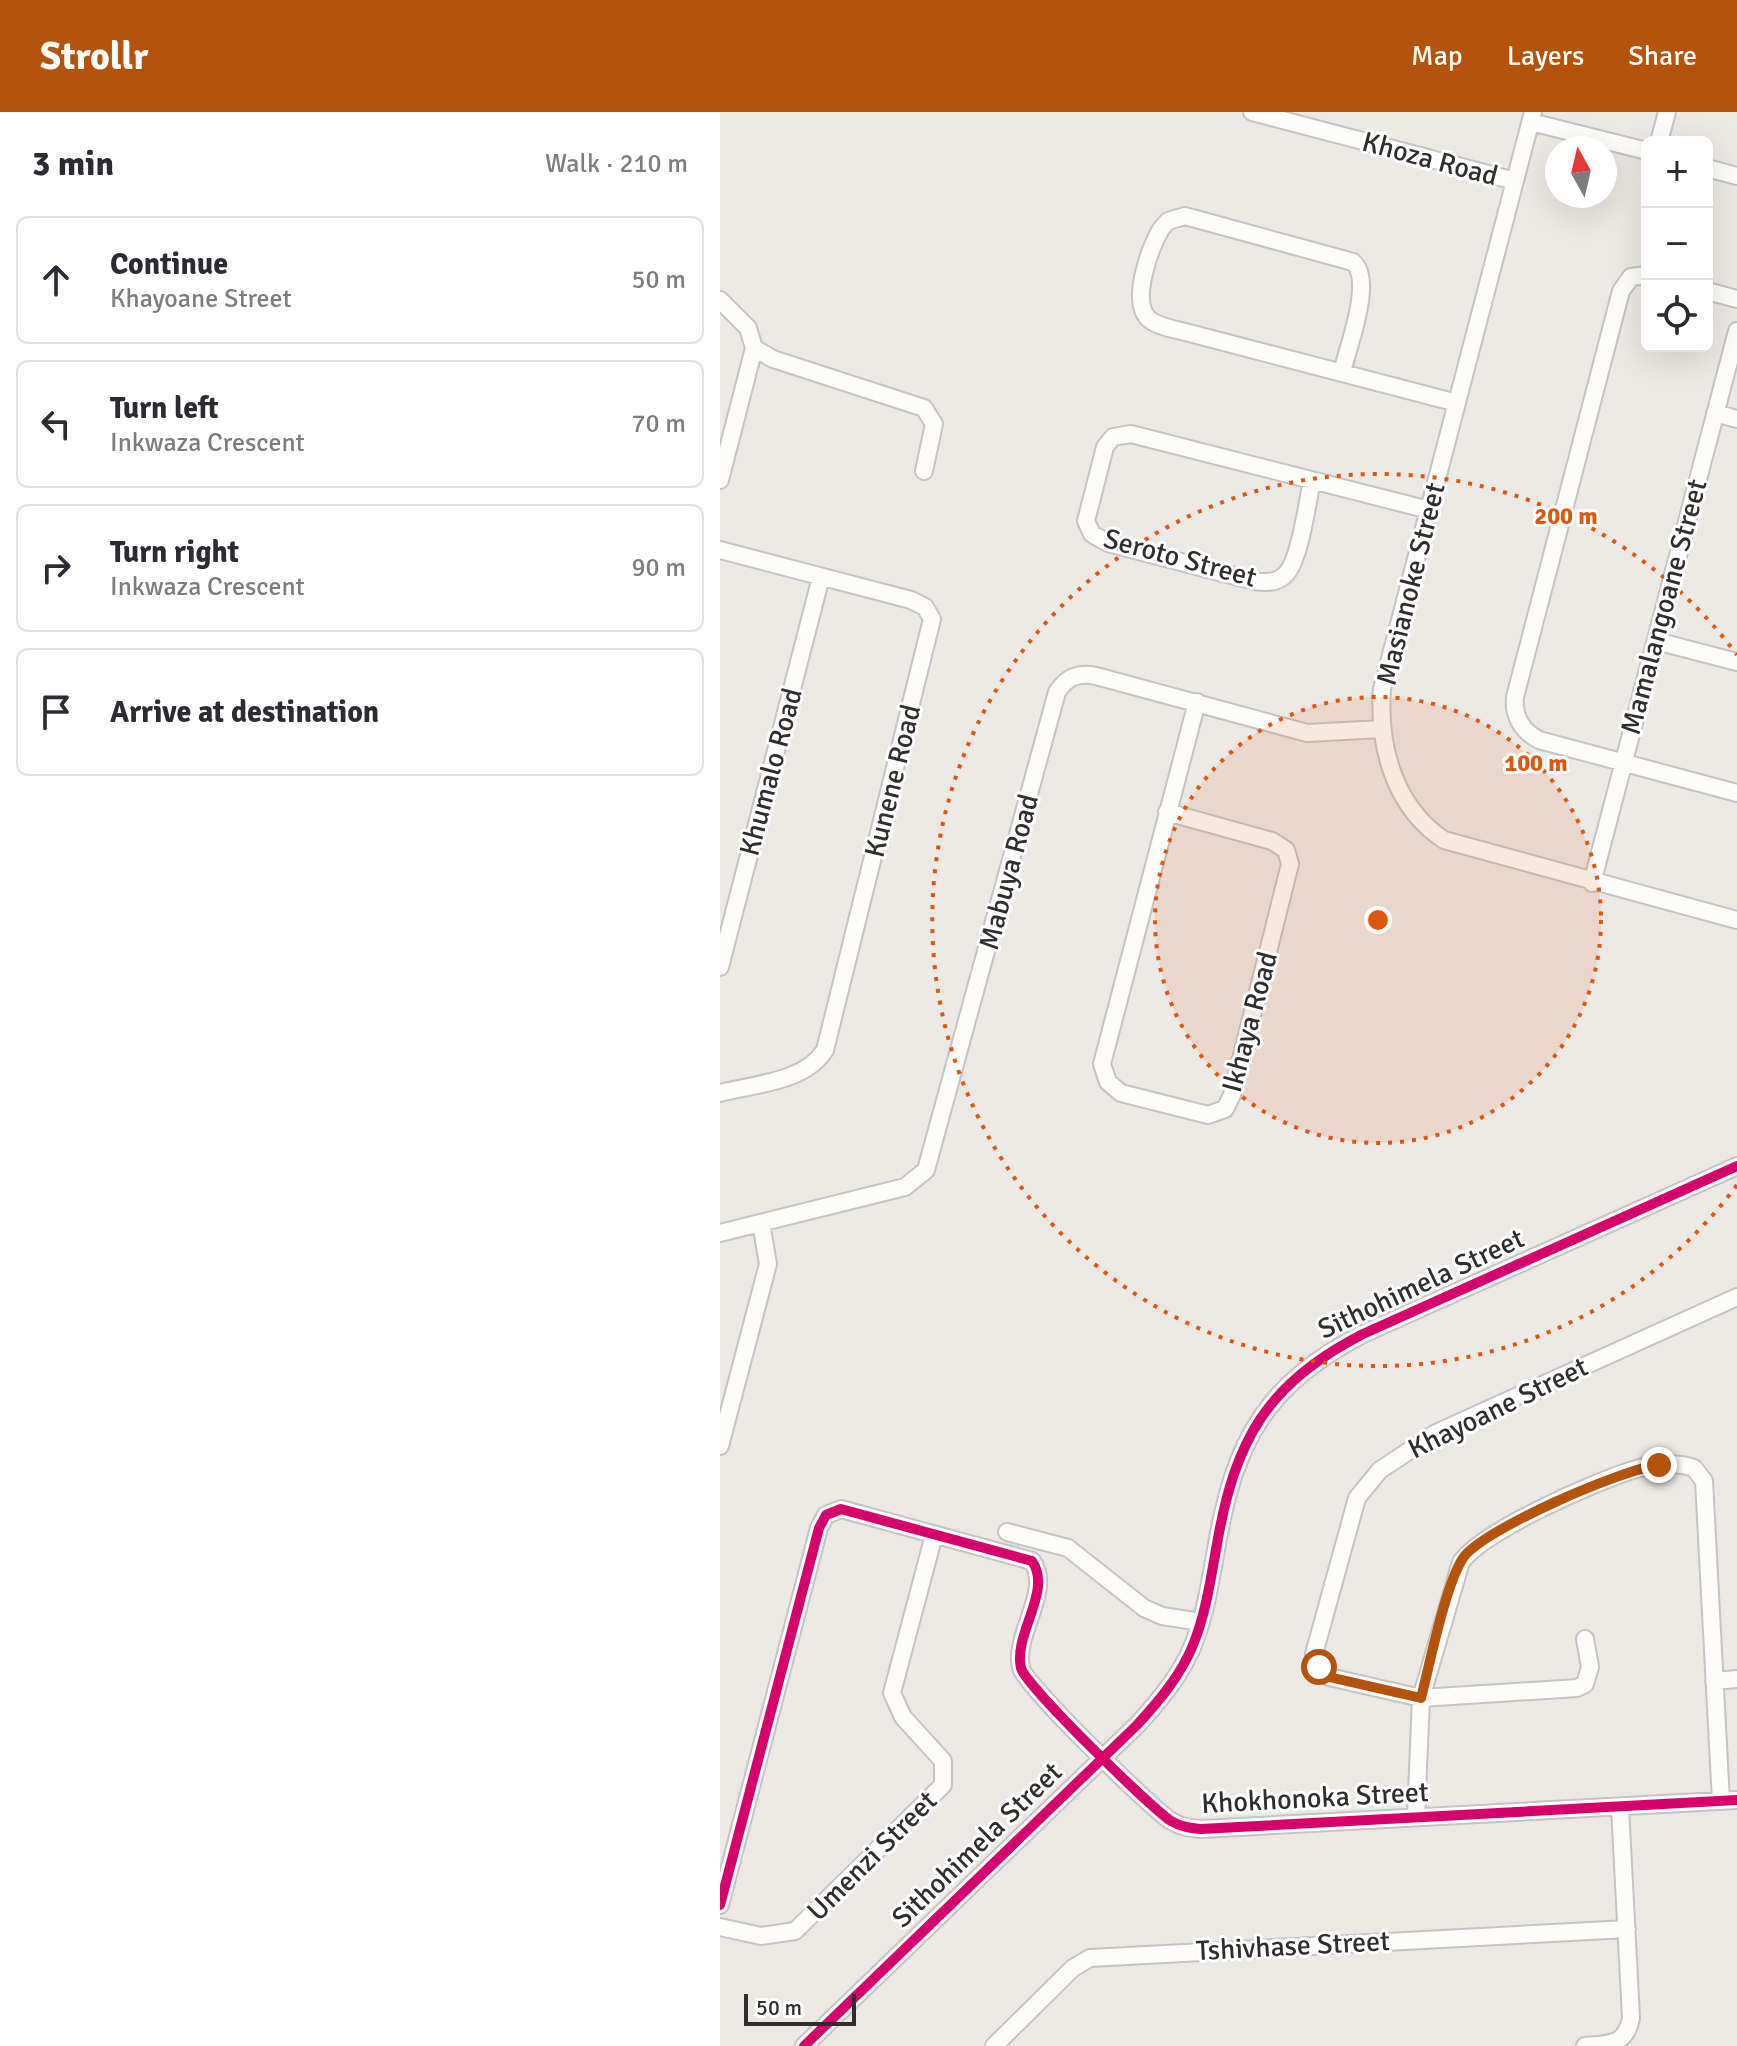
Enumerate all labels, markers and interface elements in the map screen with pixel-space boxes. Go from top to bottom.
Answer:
text: Strollr [40,33,148,80]
text: Map [1411,39,1463,73]
text: Layers [1507,39,1584,73]
text: Share [1628,39,1697,73]
street label: Khoza Road [1359,125,1501,193]
north arrow [1545,136,1617,208]
map controls [1641,136,1713,352]
button: + [1641,136,1713,208]
text: 3 min [32,143,114,185]
text: Walk · 210 m [545,148,688,180]
button: − [1641,208,1713,280]
text: Continue [110,246,228,283]
icon: ahead [34,258,78,302]
text: 50 m [631,264,686,296]
button: locate [1641,280,1713,352]
text: Khayoane Street [110,283,292,315]
text: Turn left [110,390,219,427]
icon: left [34,402,78,446]
text: 70 m [631,408,686,440]
text: Inkwaza Crescent [110,427,305,459]
street label: Mamalangoane Street [1614,475,1715,738]
street label: Masianoke Street [1369,479,1453,689]
text: 200 m [1534,501,1598,531]
street label: Seroto Street [1100,521,1260,595]
text: Turn right [110,534,239,571]
icon: right [34,546,78,590]
text: 90 m [631,552,686,584]
text: Inkwaza Crescent [110,571,305,603]
street label: Khumalo Road [732,684,810,860]
icon: arrive [34,690,78,734]
text: Arrive at destination [110,694,379,731]
street label: Kunene Road [858,701,928,861]
text: 100 m [1504,748,1568,778]
street label: Mabuya Road [972,790,1046,954]
centre of rings [1364,906,1392,934]
street label: Ikhaya Road [1215,948,1285,1096]
street label: Sithohimela Street [1313,1221,1530,1347]
street label: Khayoane Street [1403,1350,1594,1466]
route end [1641,1447,1677,1483]
route start [1301,1649,1337,1685]
street label: Sithohimela Street [885,1755,1069,1935]
street label: Khokhonoka Street [1201,1775,1430,1821]
street label: Umenzi Street [800,1784,944,1928]
street label: Tshivhase Street [1195,1924,1391,1968]
scale bar [744,1990,856,2026]
text: 50 m [756,1994,802,2021]

